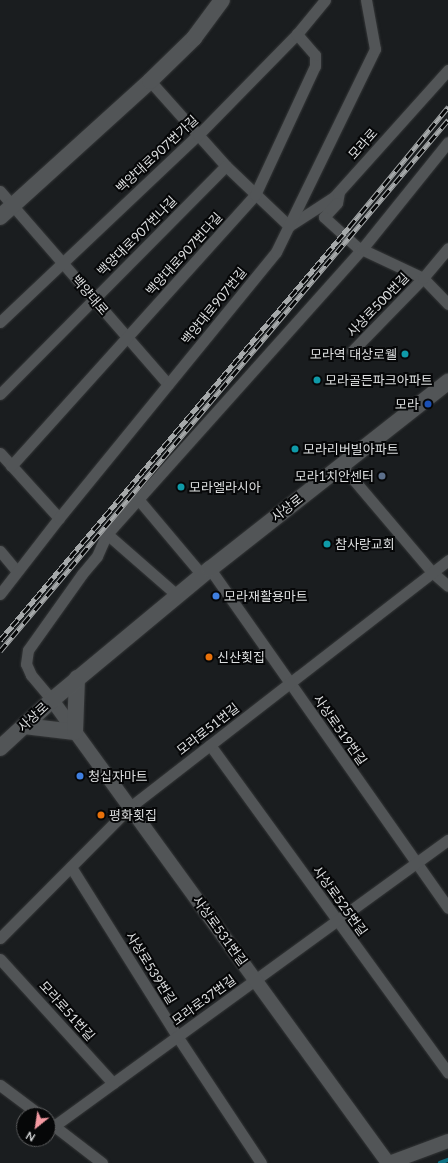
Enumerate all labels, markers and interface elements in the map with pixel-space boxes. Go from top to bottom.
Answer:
street label: 백양대로907번가길 [113,112,201,196]
street label: 모라로 [345,125,381,163]
street label: 백양대로907번나길 [94,193,180,279]
street label: 백양대로907번다길 [143,209,225,299]
street label: 백양대로907번길 [178,264,250,348]
street label: 사상로500번길 [344,270,412,340]
street label: 백양대로 [68,272,112,318]
place label: 모라역 대상로웰 [310,346,397,362]
marker: 모라역 대상로웰 [400,349,410,359]
place label: 모라골든파크아파트 [325,372,433,388]
marker: 모라골든파크아파트 [312,375,322,385]
place label: 모라 [395,396,419,412]
marker: 모라 [422,398,434,410]
place label: 모라리버빌아파트 [303,441,399,457]
marker: 모라리버빌아파트 [290,444,300,454]
place label: 모라1치안센터 [295,468,374,484]
marker: 모라1치안센터 [377,471,387,481]
place label: 모라엘라시아 [189,479,261,495]
marker: 모라엘라시아 [176,482,186,492]
street label: 사상로 [268,491,306,525]
place label: 참사랑교회 [335,536,395,552]
marker: 참사랑교회 [322,539,332,549]
place label: 모라재활용마트 [224,588,308,604]
marker: 모라재활용마트 [211,591,221,601]
place label: 신산횟집 [217,649,265,665]
marker: 신산횟집 [204,652,214,662]
street label: 사상로519번길 [310,692,370,768]
street label: 사상로 [15,699,51,735]
street label: 모라로51번길 [174,700,242,758]
place label: 청십자마트 [88,768,148,784]
marker: 청십자마트 [75,771,85,781]
place label: 평화횟집 [109,807,157,823]
marker: 평화횟집 [96,810,106,820]
street label: 사상로525번길 [309,863,371,939]
street label: 사상로531번길 [189,893,251,969]
street label: 사상로539번길 [123,929,179,1007]
street label: 모라로37번길 [169,972,239,1028]
street label: 모라로51번길 [36,978,98,1044]
north arrow [16,1107,56,1147]
text: N [23,1129,37,1145]

